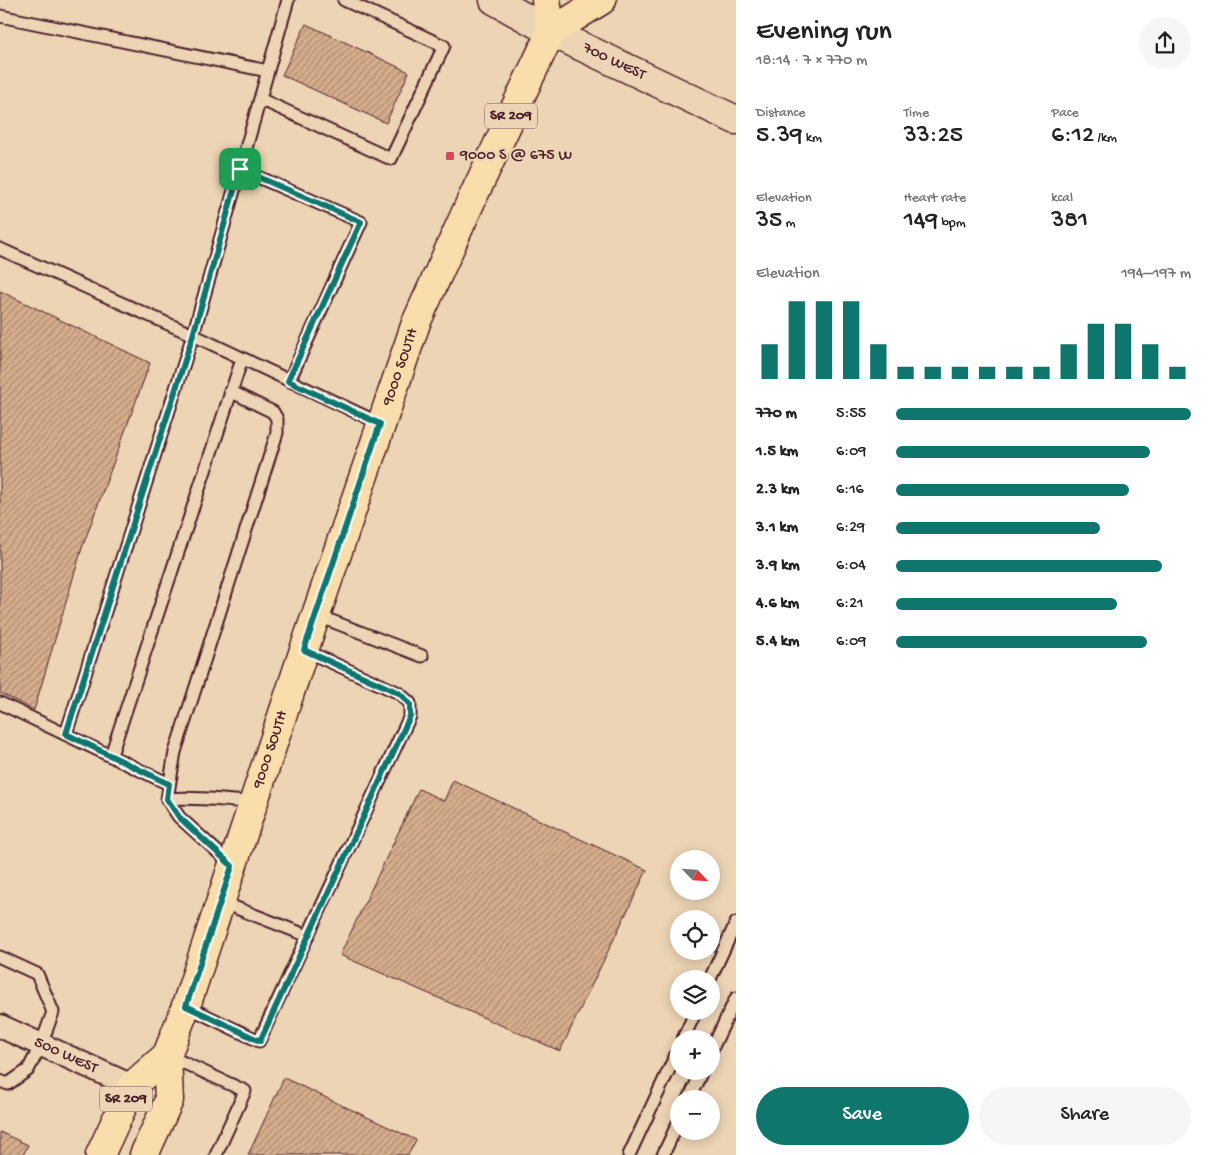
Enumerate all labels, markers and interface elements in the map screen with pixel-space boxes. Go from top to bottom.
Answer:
text: Evening run [756,16,892,49]
button: share [1139,17,1191,69]
street label: 700 WEST [578,38,649,85]
text: 18:14 · 7 × 770 m [756,52,867,71]
road number: SR 209 [485,104,537,128]
text: Distance [756,105,805,122]
text: Time [904,105,929,122]
text: Pace [1051,105,1079,122]
text: 5.39 [756,122,803,151]
text: 33:25 [904,122,963,151]
text: 6:12 [1051,122,1094,151]
text: km [803,130,822,147]
text: /km [1094,130,1117,147]
place label: 9000 S @ 675 W [459,147,573,166]
pin [219,148,261,190]
marker: 9000 S @ 675 W [444,150,456,162]
icon: arrive [226,155,254,183]
text: Elevation [756,190,812,207]
text: Heart rate [904,190,966,207]
text: kcal [1051,190,1073,207]
text: 35 [756,207,782,236]
text: 149 [904,207,938,236]
text: 381 [1051,207,1088,236]
text: m [782,215,795,232]
text: bpm [938,215,966,232]
text: Elevation [756,265,820,284]
text: 194–197 m [1121,265,1191,284]
street label: 9000 SOUTH [378,325,423,409]
text: 770 m [756,405,797,424]
text: 5:55 [836,405,866,424]
text: 1.5 km [756,443,798,462]
text: 6:09 [836,443,866,462]
text: 2.3 km [756,481,799,500]
text: 6:16 [836,481,864,500]
text: 3.1 km [756,519,798,538]
text: 6:29 [836,519,865,538]
text: 3.9 km [756,557,800,576]
text: 6:04 [836,557,866,576]
text: 4.6 km [756,595,799,614]
text: 6:21 [836,595,863,614]
text: 5.4 km [756,633,799,652]
text: 6:09 [836,633,866,652]
street label: 9000 SOUTH [249,708,293,792]
north arrow [670,850,720,900]
map controls [670,850,720,1140]
button: locate [670,910,720,960]
button: layers [670,970,720,1020]
button: + [670,1030,720,1080]
street label: 500 WEST [31,1033,101,1079]
road number: SR 209 [100,1086,152,1112]
button: Save [756,1087,969,1145]
button: Share [979,1087,1191,1145]
button: − [670,1090,720,1140]

